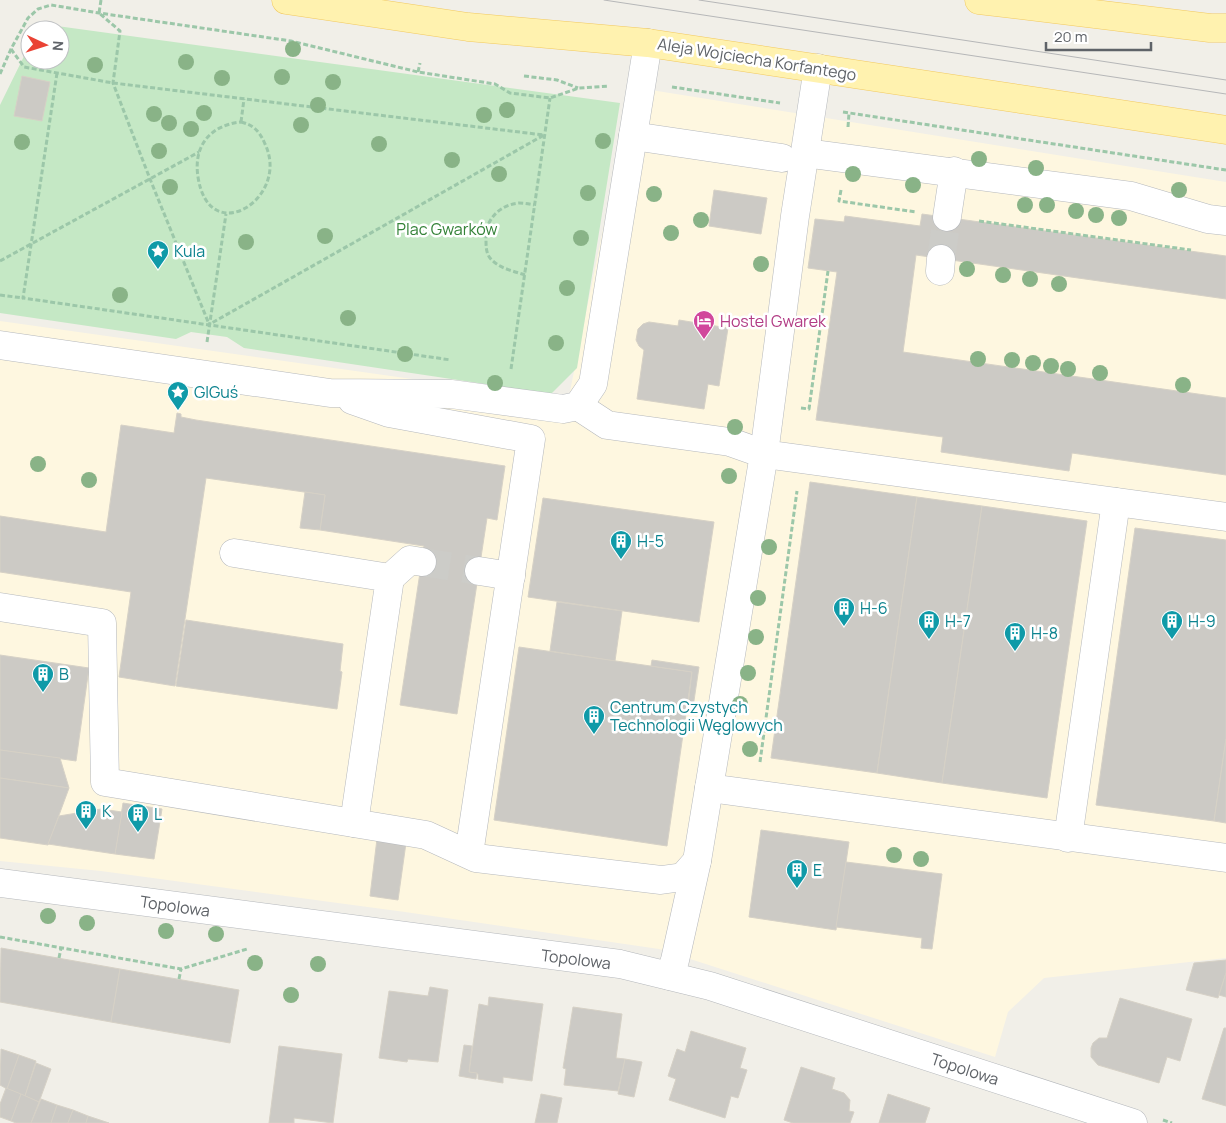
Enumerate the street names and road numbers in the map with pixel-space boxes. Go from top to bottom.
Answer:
street label: Aleja Wojciecha Korfantego [656,32,858,86]
street label: Topolowa [139,890,211,922]
street label: Topolowa [540,944,612,974]
street label: Topolowa [928,1048,1002,1090]

